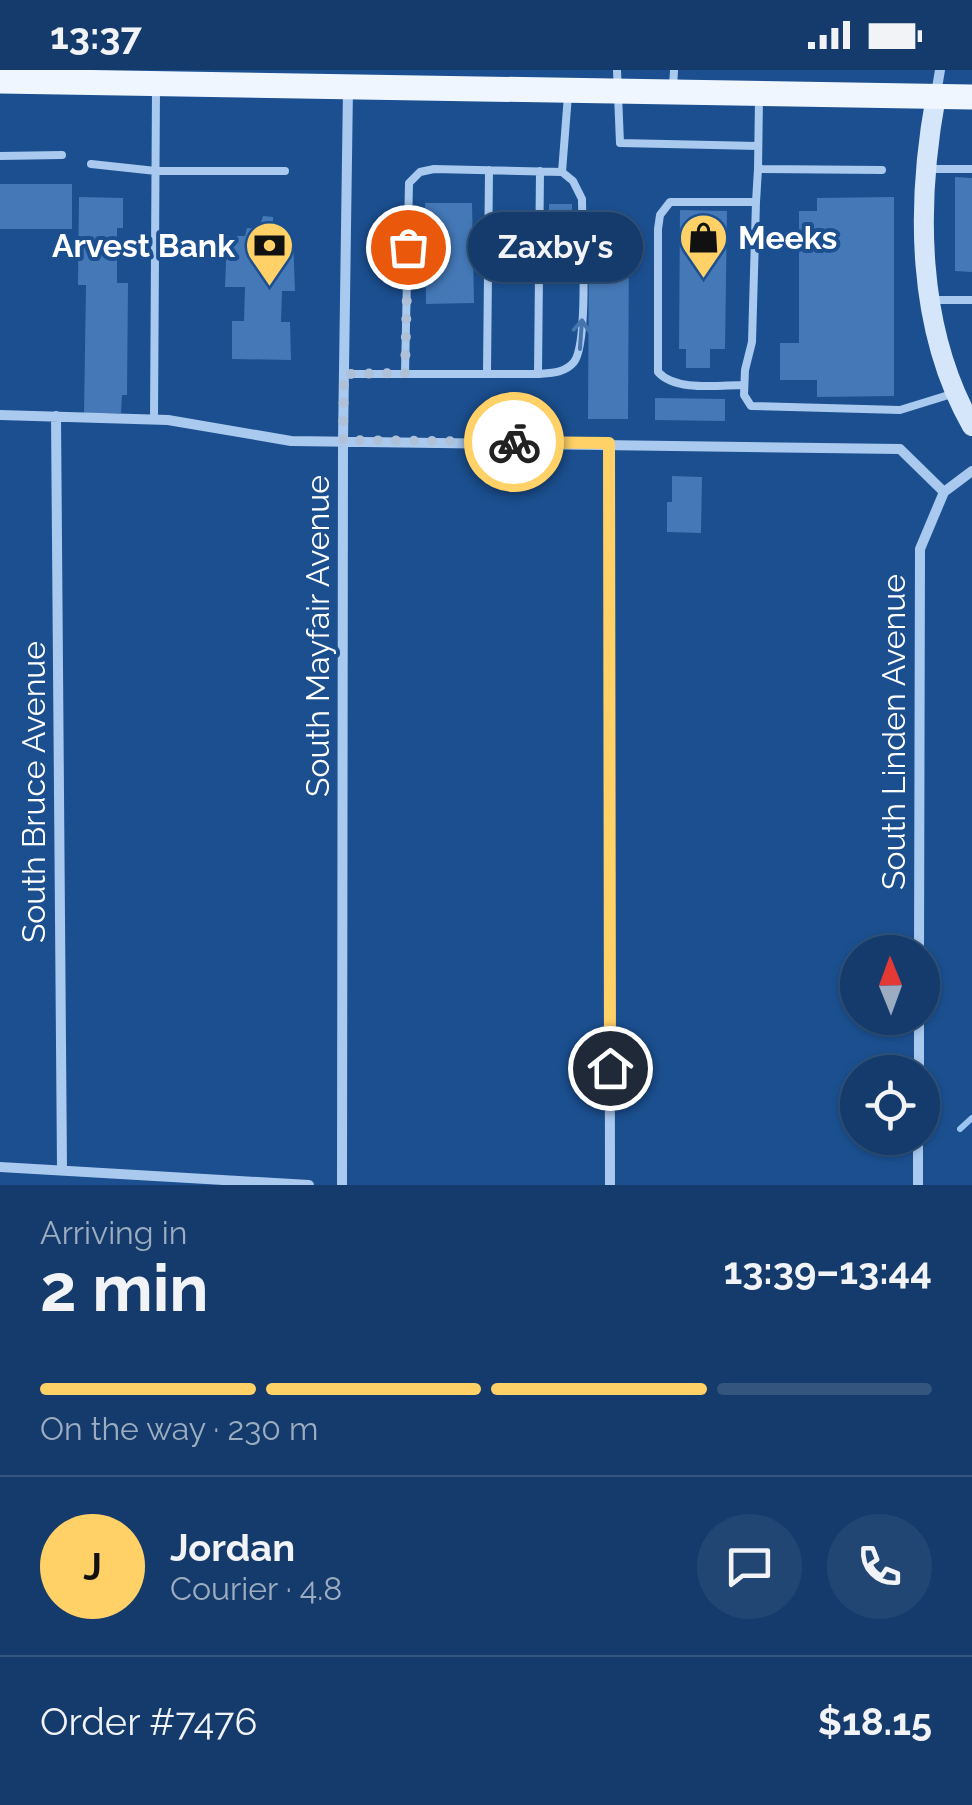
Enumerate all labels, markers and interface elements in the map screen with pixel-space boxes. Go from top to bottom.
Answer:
text: 13:37 [50,13,142,58]
pin [366,205,451,290]
callout: Zaxby's [468,212,643,282]
shop icon: Meeks [677,212,729,280]
place label: Meeks [738,219,837,256]
bank icon: Arvest Bank [244,220,296,288]
icon: bag [381,220,436,275]
place label: Arvest Bank [52,227,235,264]
text: Zaxby's [498,228,613,265]
one-way arrow [572,318,591,350]
courier [464,392,564,492]
icon: bike [487,415,542,470]
street label: South Mayfair Avenue [299,475,336,797]
street label: South Linden Avenue [875,574,912,890]
street label: South Bruce Avenue [15,641,52,943]
north arrow [840,935,940,1035]
map controls [840,935,940,1155]
pin [568,1026,653,1111]
icon: home [583,1041,638,1096]
button: locate [840,1055,940,1155]
text: Arriving in [40,1214,187,1251]
text: 13:39–13:44 [723,1248,932,1293]
text: 2 min [40,1250,209,1326]
text: On the way · 230 m [40,1410,318,1447]
button: chat [697,1514,802,1619]
button: phone [827,1514,932,1619]
text: Jordan [170,1525,295,1570]
text: J [83,1544,102,1589]
text: Courier · 4.8 [170,1570,342,1607]
text: Order #7476 [40,1699,257,1744]
text: $18.15 [818,1699,932,1744]

